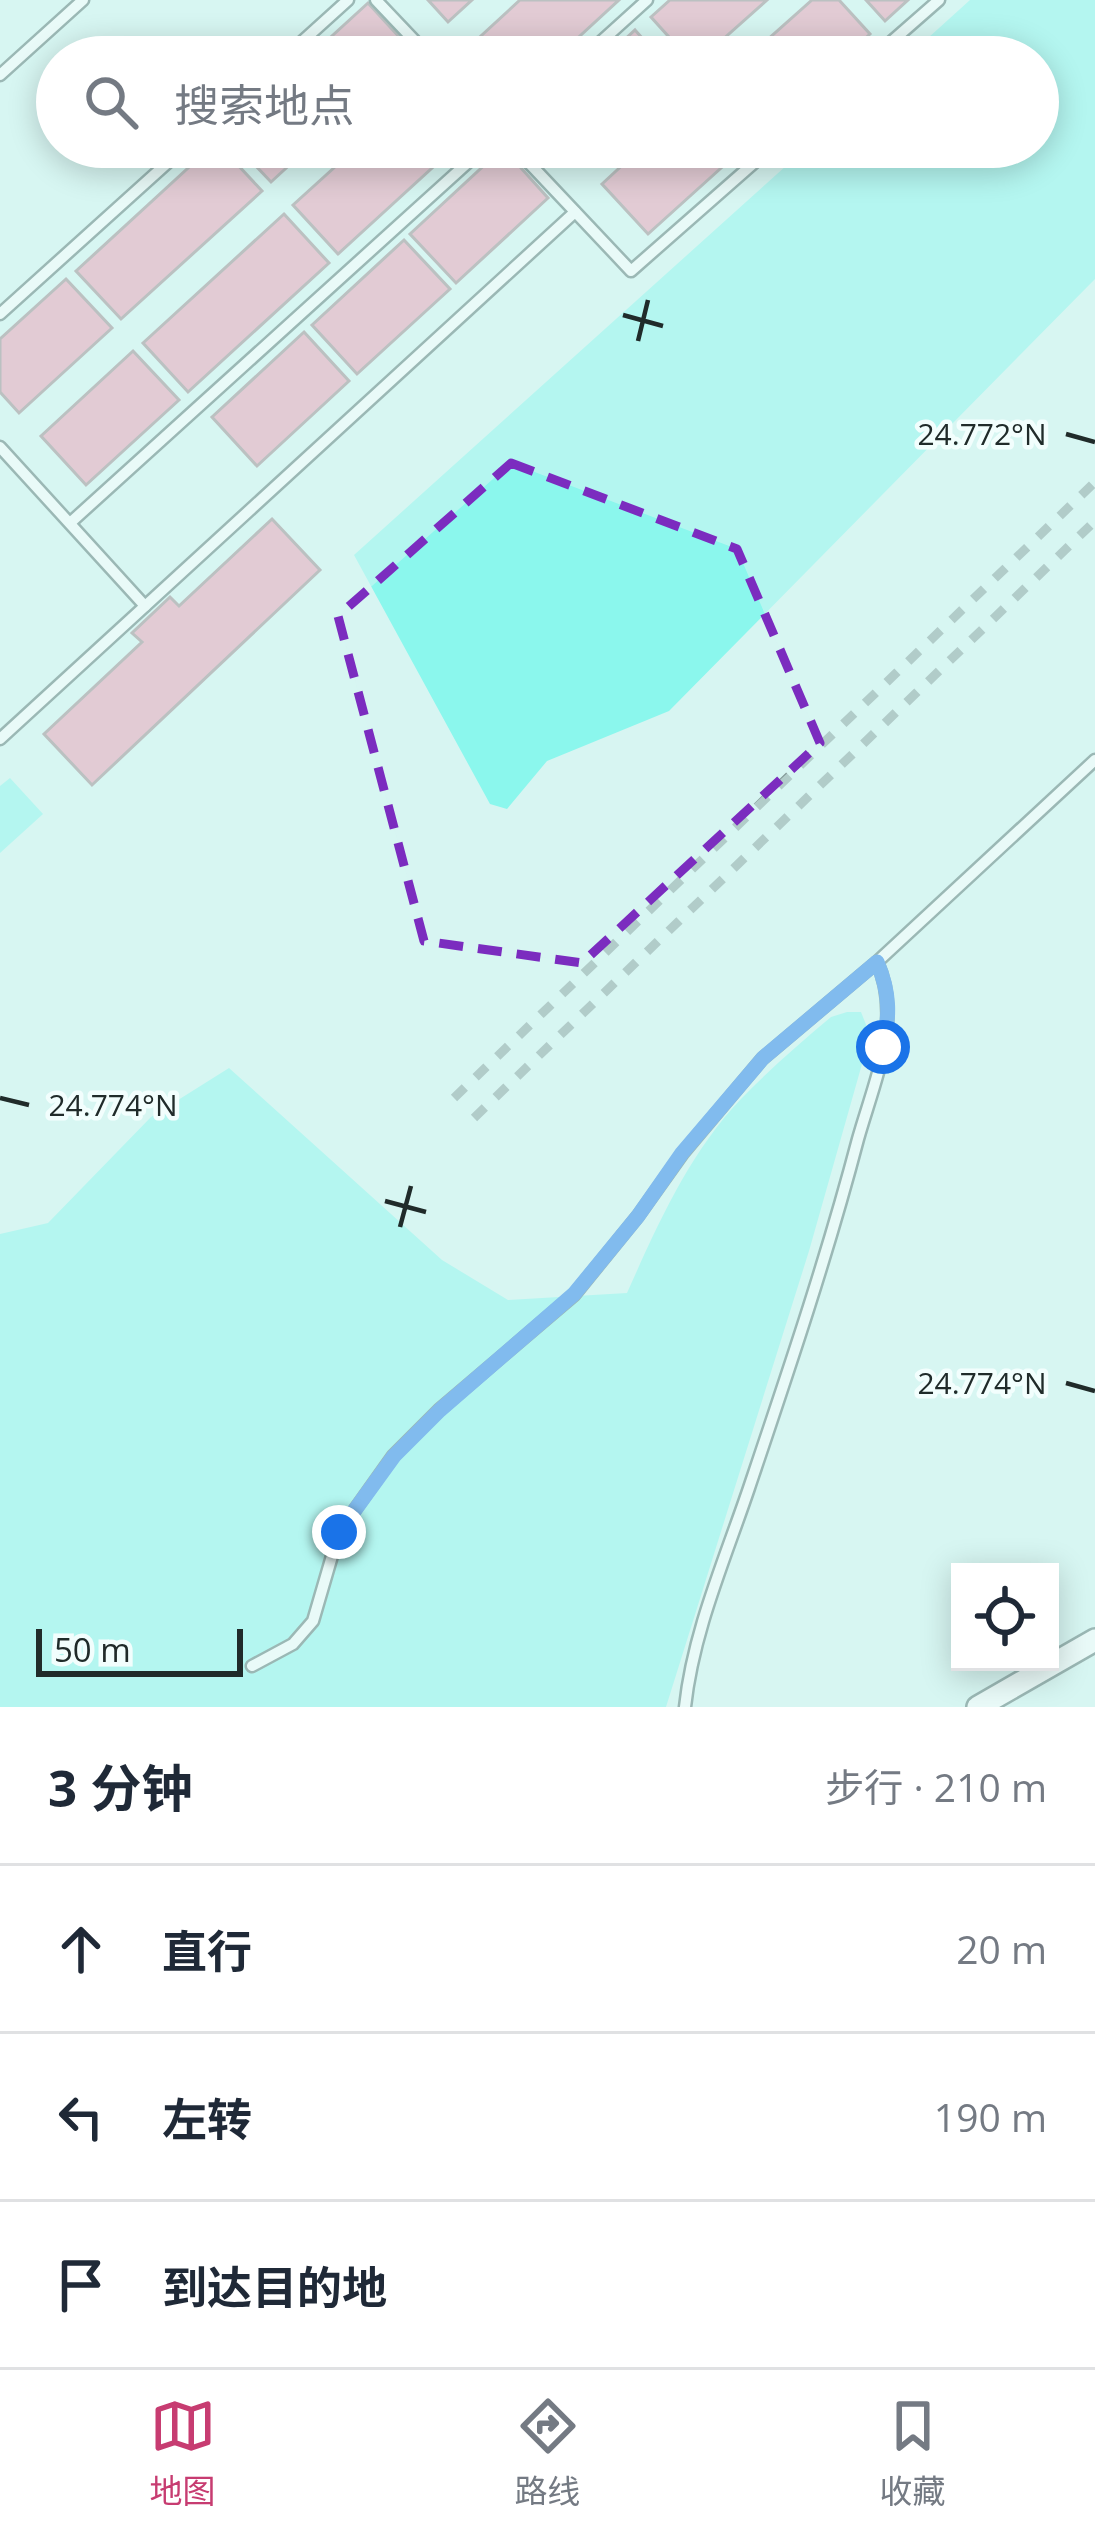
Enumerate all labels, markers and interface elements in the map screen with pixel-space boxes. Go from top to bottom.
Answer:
search box [36,36,1059,168]
icon: search [78,69,144,135]
text: 搜索地点 [174,74,354,135]
text: 24.772°N [917,413,1047,454]
route start [856,1020,910,1074]
text: 24.774°N [48,1084,178,1125]
text: 24.774°N [917,1362,1047,1403]
route end [312,1505,366,1559]
map controls [951,1563,1059,1671]
button: locate [951,1563,1059,1671]
scale bar [36,1623,243,1676]
text: 50 m [54,1627,131,1672]
text: 3 分钟 [48,1752,192,1822]
text: 步行 · 210 m [825,1760,1047,1813]
icon: ahead [48,1916,114,1982]
text: 直行 [162,1920,252,1981]
text: 20 m [956,1922,1047,1975]
icon: left [48,2084,114,2150]
text: 左转 [162,2088,252,2149]
text: 190 m [934,2090,1047,2143]
icon: arrive [48,2252,114,2318]
text: 到达目的地 [162,2256,387,2317]
tab: 地图 [150,2393,216,2513]
tab: 路线 [515,2393,581,2513]
tab: 收藏 [880,2393,946,2513]

